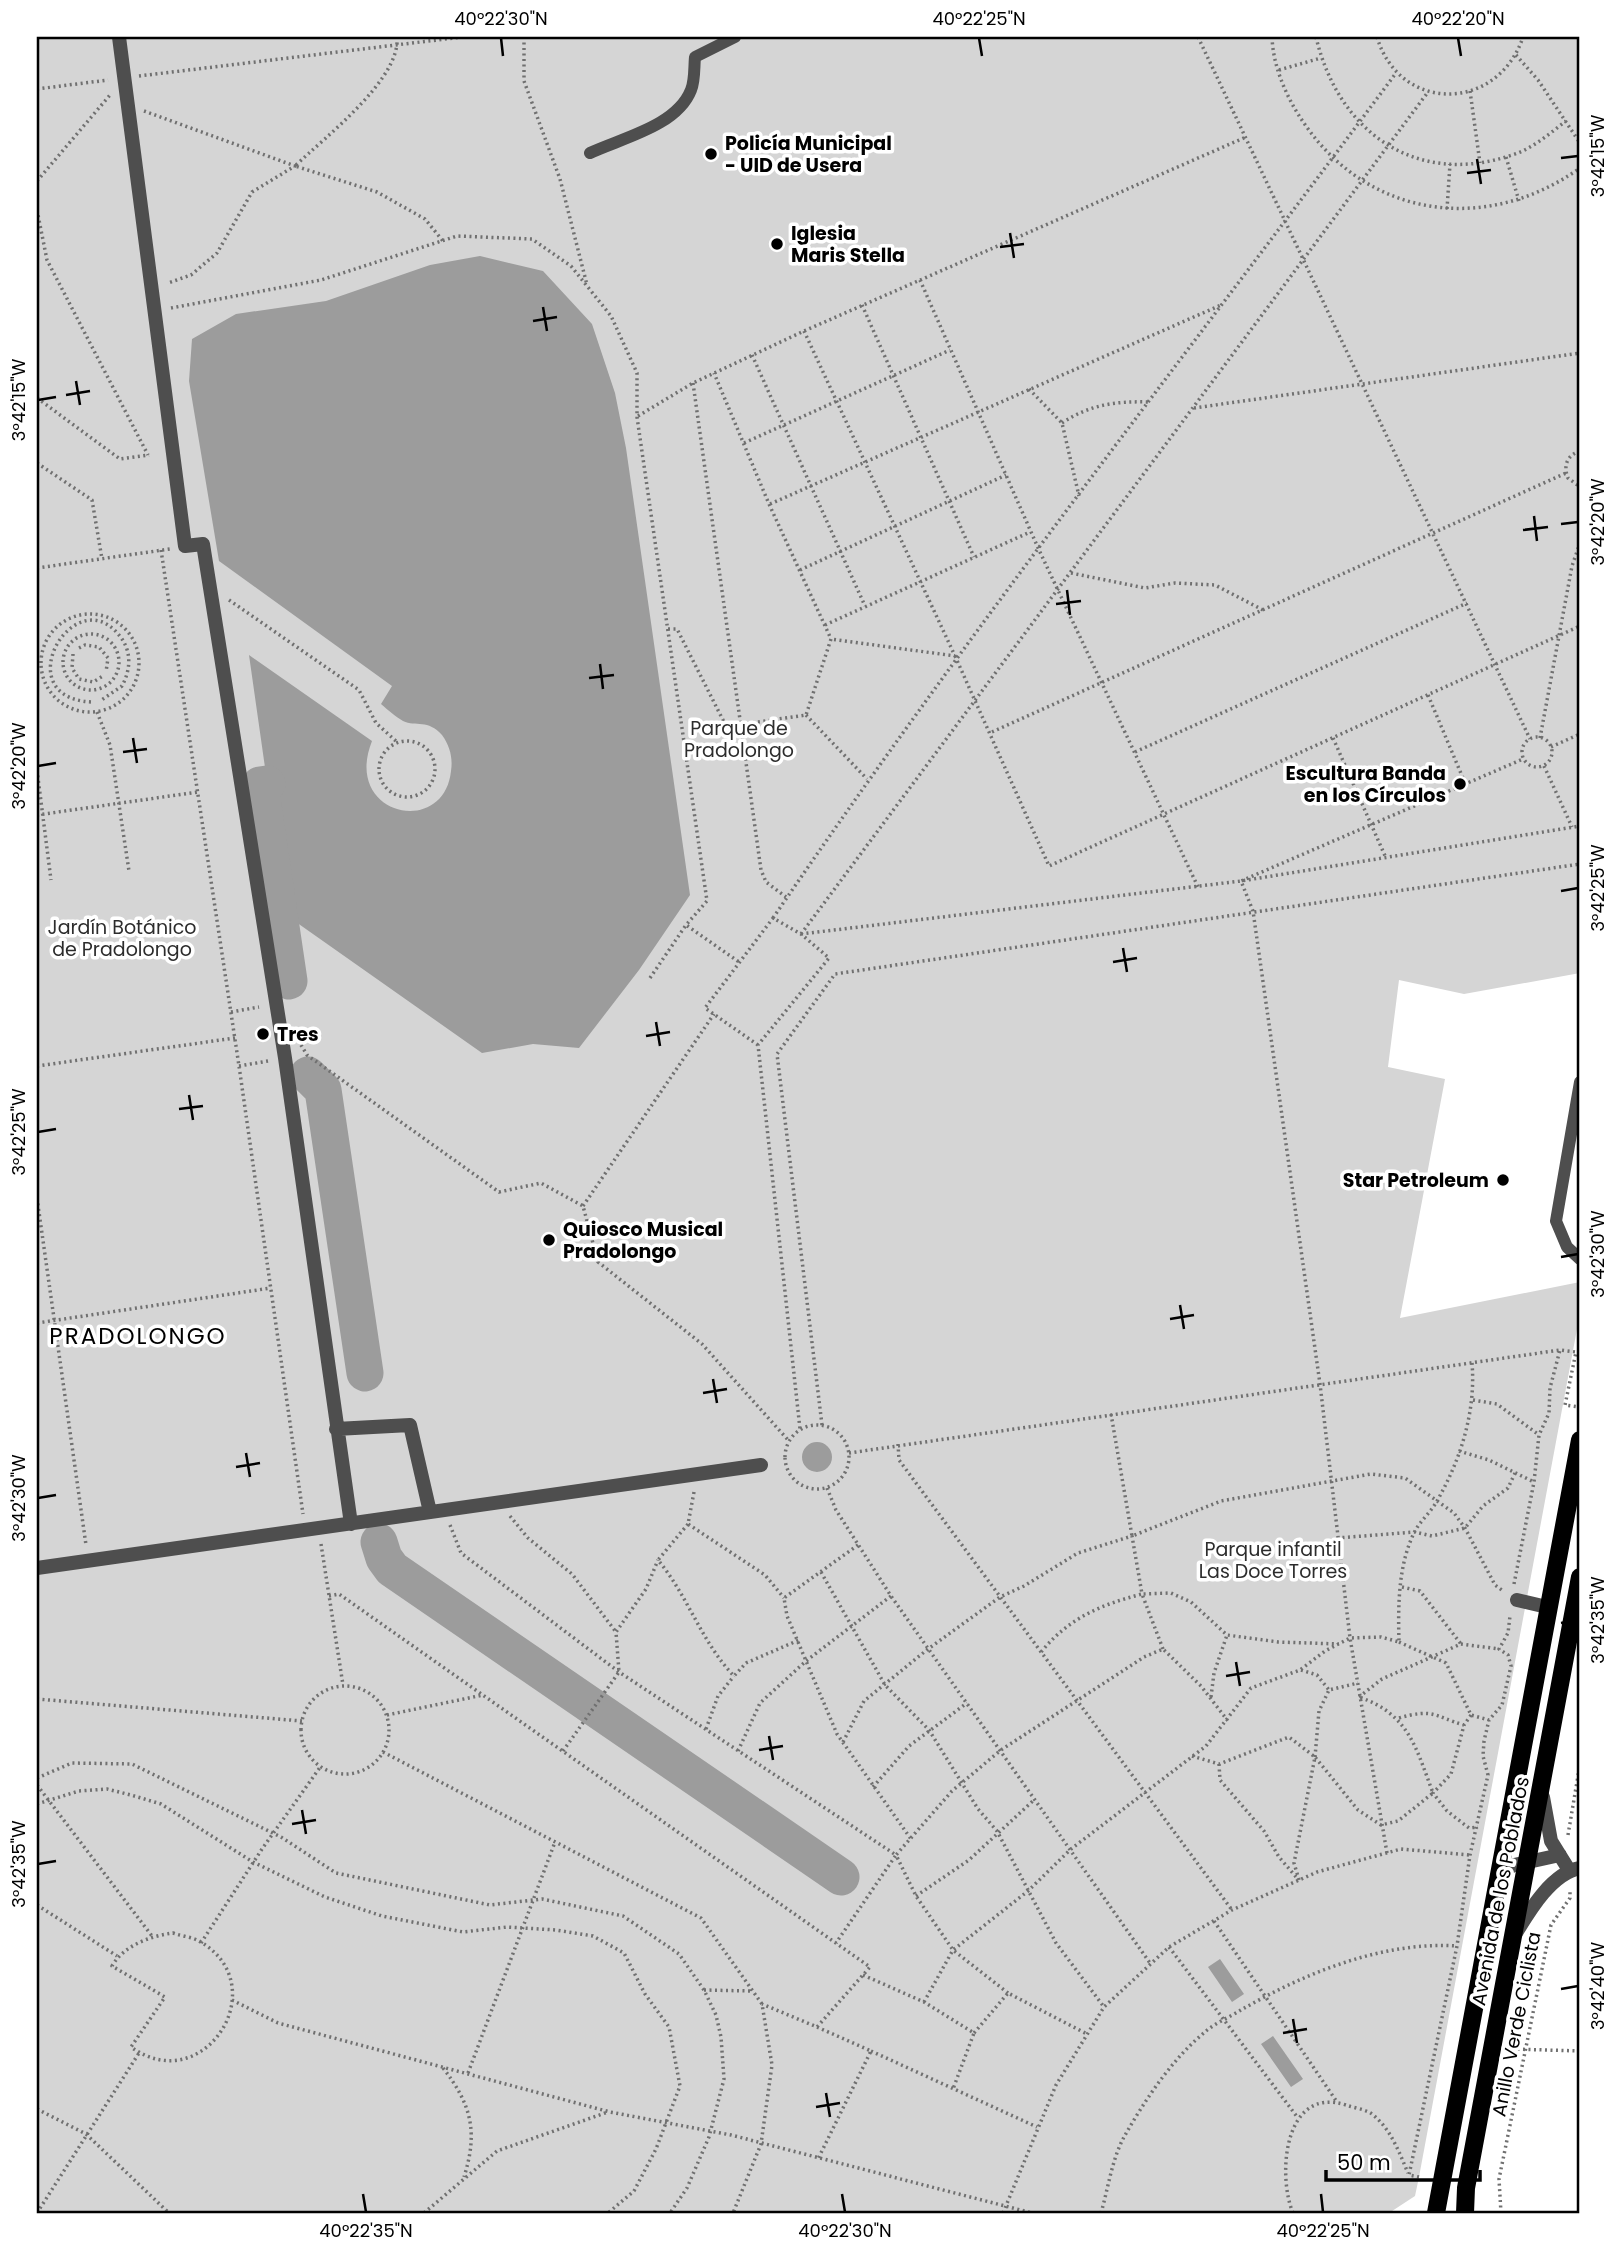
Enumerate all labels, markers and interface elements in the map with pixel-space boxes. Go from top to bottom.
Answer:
text: 40°22'30"N [454,6,548,31]
text: 40°22'25"N [932,6,1026,31]
text: 40°22'20"N [1411,6,1505,31]
text: 3°42'15"W [1585,114,1610,197]
place label: Policía Municipal - UID de Usera [725,130,892,179]
marker: Policía Municipal - UID de Usera [703,146,719,162]
place label: Iglesia Maris Stella [791,220,905,269]
marker: Iglesia Maris Stella [769,236,785,252]
text: 3°42'15"W [6,358,31,441]
text: 3°42'20"W [1585,478,1610,566]
park label: Parque de Pradolongo [684,715,794,764]
text: 3°42'20"W [6,722,31,810]
place label: Escultura Banda en los Círculos [1286,760,1446,809]
marker: Escultura Banda en los Círculos [1452,776,1468,792]
text: 3°42'25"W [1585,844,1610,932]
park label: Jardín Botánico de Pradolongo [48,914,196,963]
place label: Tres [277,1021,319,1048]
marker: Tres [255,1026,271,1042]
text: 3°42'25"W [6,1088,31,1176]
place label: Star Petroleum [1343,1167,1489,1194]
marker: Star Petroleum [1495,1172,1511,1188]
text: 3°42'30"W [1585,1210,1610,1298]
place label: Quiosco Musical Pradolongo [563,1216,723,1265]
marker: Quiosco Musical Pradolongo [541,1232,557,1248]
district label: PRADOLONGO [49,1320,227,1352]
text: 3°42'30"W [6,1454,31,1542]
park label: Parque infantil Las Doce Torres [1199,1536,1347,1585]
text: 3°42'35"W [1585,1576,1610,1664]
street label: Avenida de los Poblados [1465,1774,1536,2008]
text: 3°42'35"W [6,1820,31,1908]
street label: Anillo Verde Ciclista [1485,1929,1548,2119]
text: 3°42'40"W [1585,1942,1610,2030]
scale bar [1326,2138,1480,2182]
text: 50 m [1337,2148,1391,2177]
text: 40°22'35"N [319,2218,413,2243]
text: 40°22'30"N [798,2218,892,2243]
text: 40°22'25"N [1276,2218,1370,2243]

